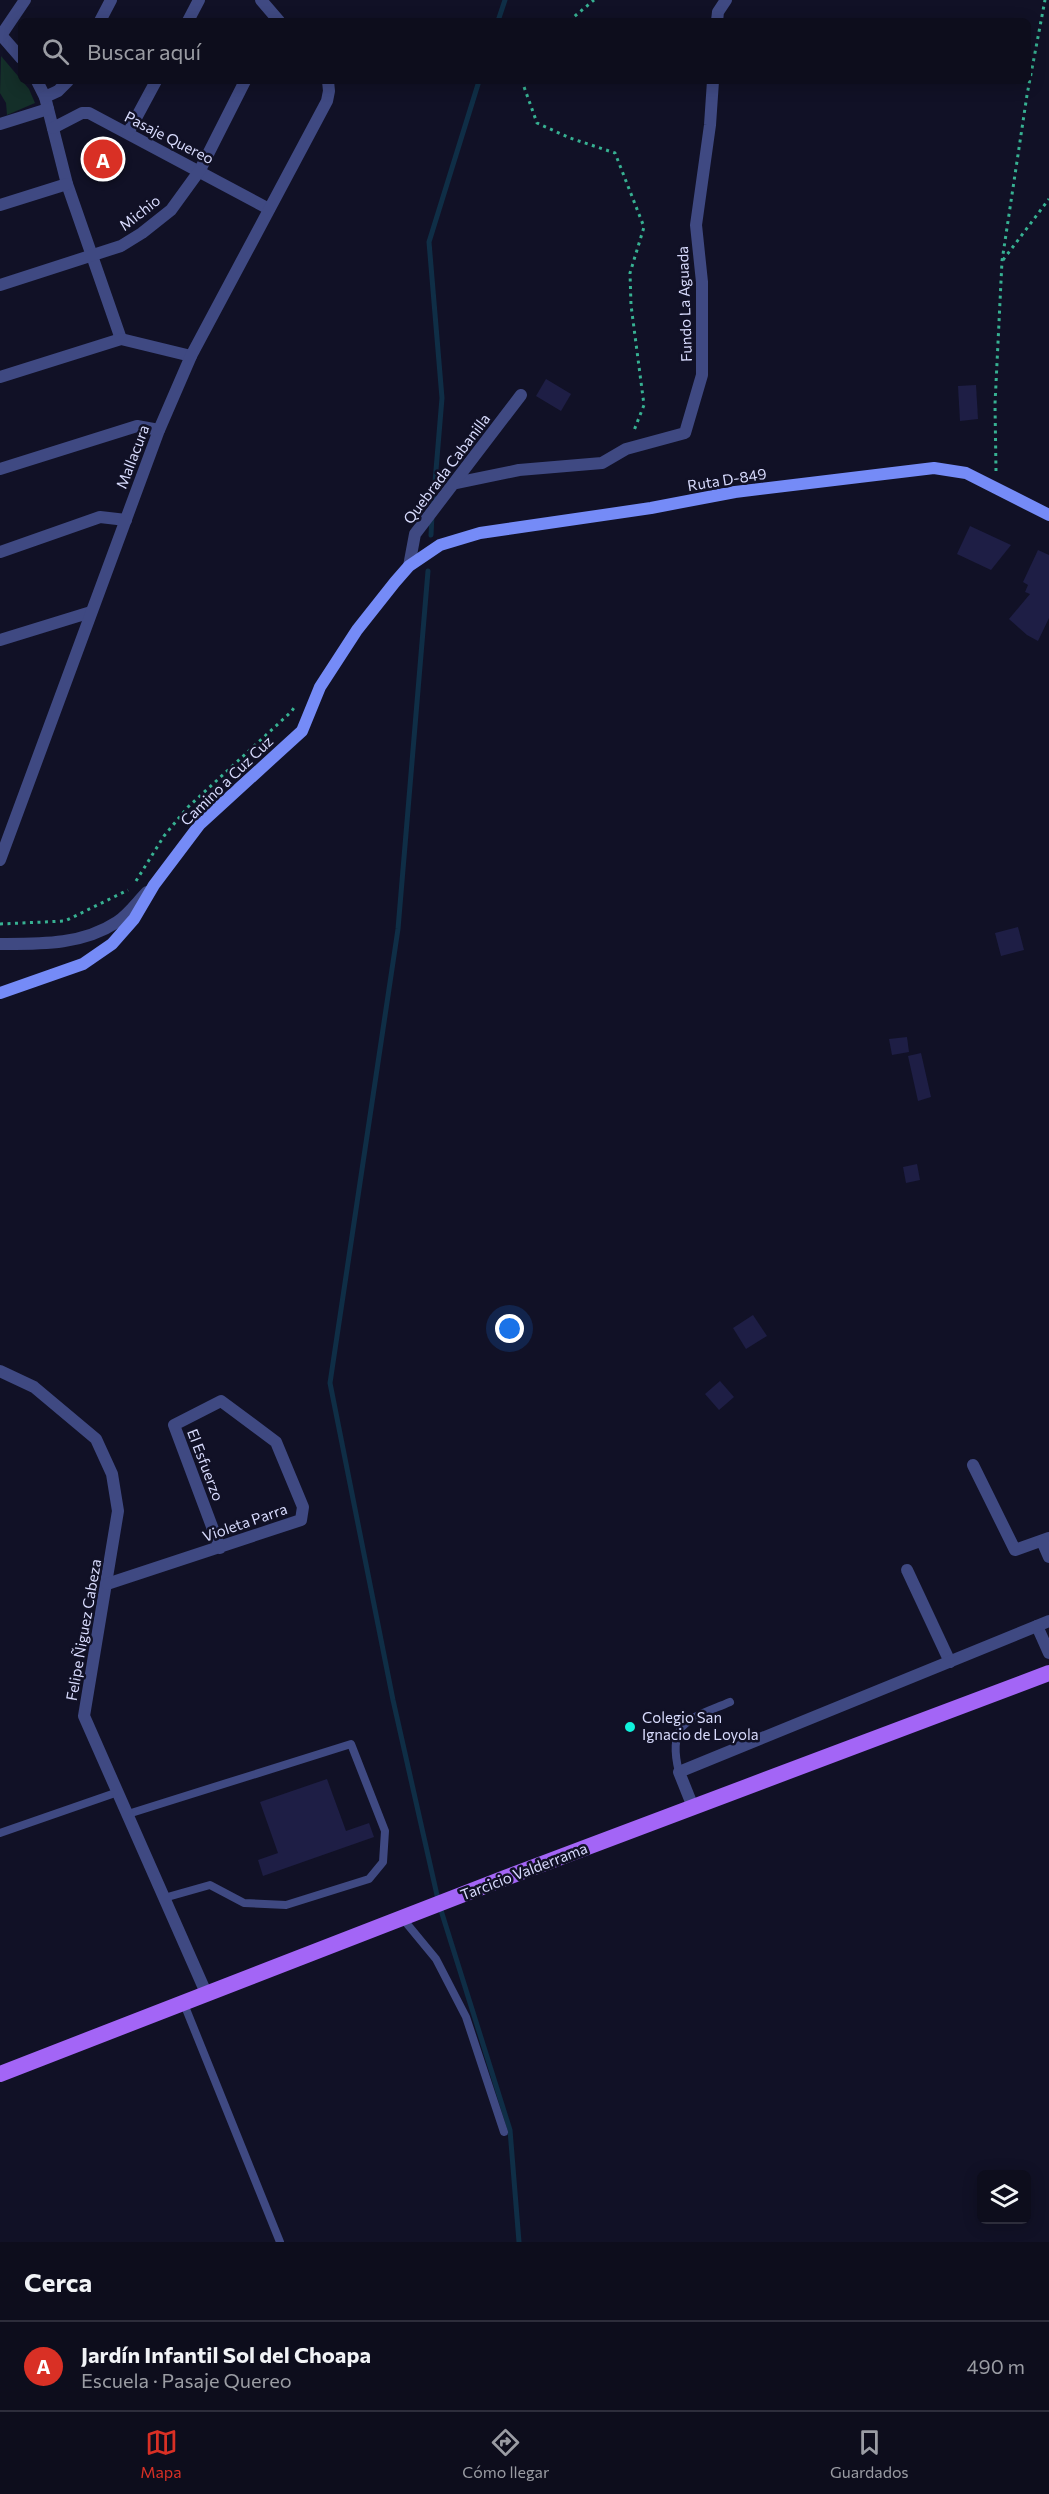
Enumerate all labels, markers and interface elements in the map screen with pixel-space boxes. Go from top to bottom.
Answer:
search box [18,18,1031,84]
icon: search [39,35,72,68]
text: Buscar aquí [87,38,201,65]
street label: Pasaje Quereo [122,107,217,167]
pin: A [84,136,122,182]
street label: Michio [115,191,163,234]
street label: Fundo La Aguada [673,246,695,362]
street label: Quebrada Cabanilla [399,410,493,527]
street label: Mallacura [112,422,152,491]
street label: Ruta D-849 [686,464,768,494]
street label: Camino a Cuz Cuz [176,732,276,829]
your location [495,1314,524,1343]
street label: El Esfuerzo [184,1426,228,1503]
street label: Violeta Parra [200,1499,289,1545]
street label: Felipe Ñiguez Cabeza [62,1558,104,1702]
place label: Colegio San Ignacio de Loyola [642,1708,759,1743]
marker: Colegio San Ignacio de Loyola [623,1720,637,1734]
street label: Tarcicio Valderrama [458,1839,590,1904]
map controls [977,2170,1031,2224]
button: layers [977,2170,1031,2224]
text: Cerca [24,2266,92,2297]
text: Jardín Infantil Sol del Choapa [81,2341,371,2368]
text: A [36,2354,51,2378]
text: 490 m [967,2354,1025,2378]
text: Escuela · Pasaje Quereo [81,2368,292,2392]
tab: Mapa [140,2426,182,2481]
tab: Cómo llegar [462,2426,549,2481]
tab: Guardados [830,2426,909,2481]

